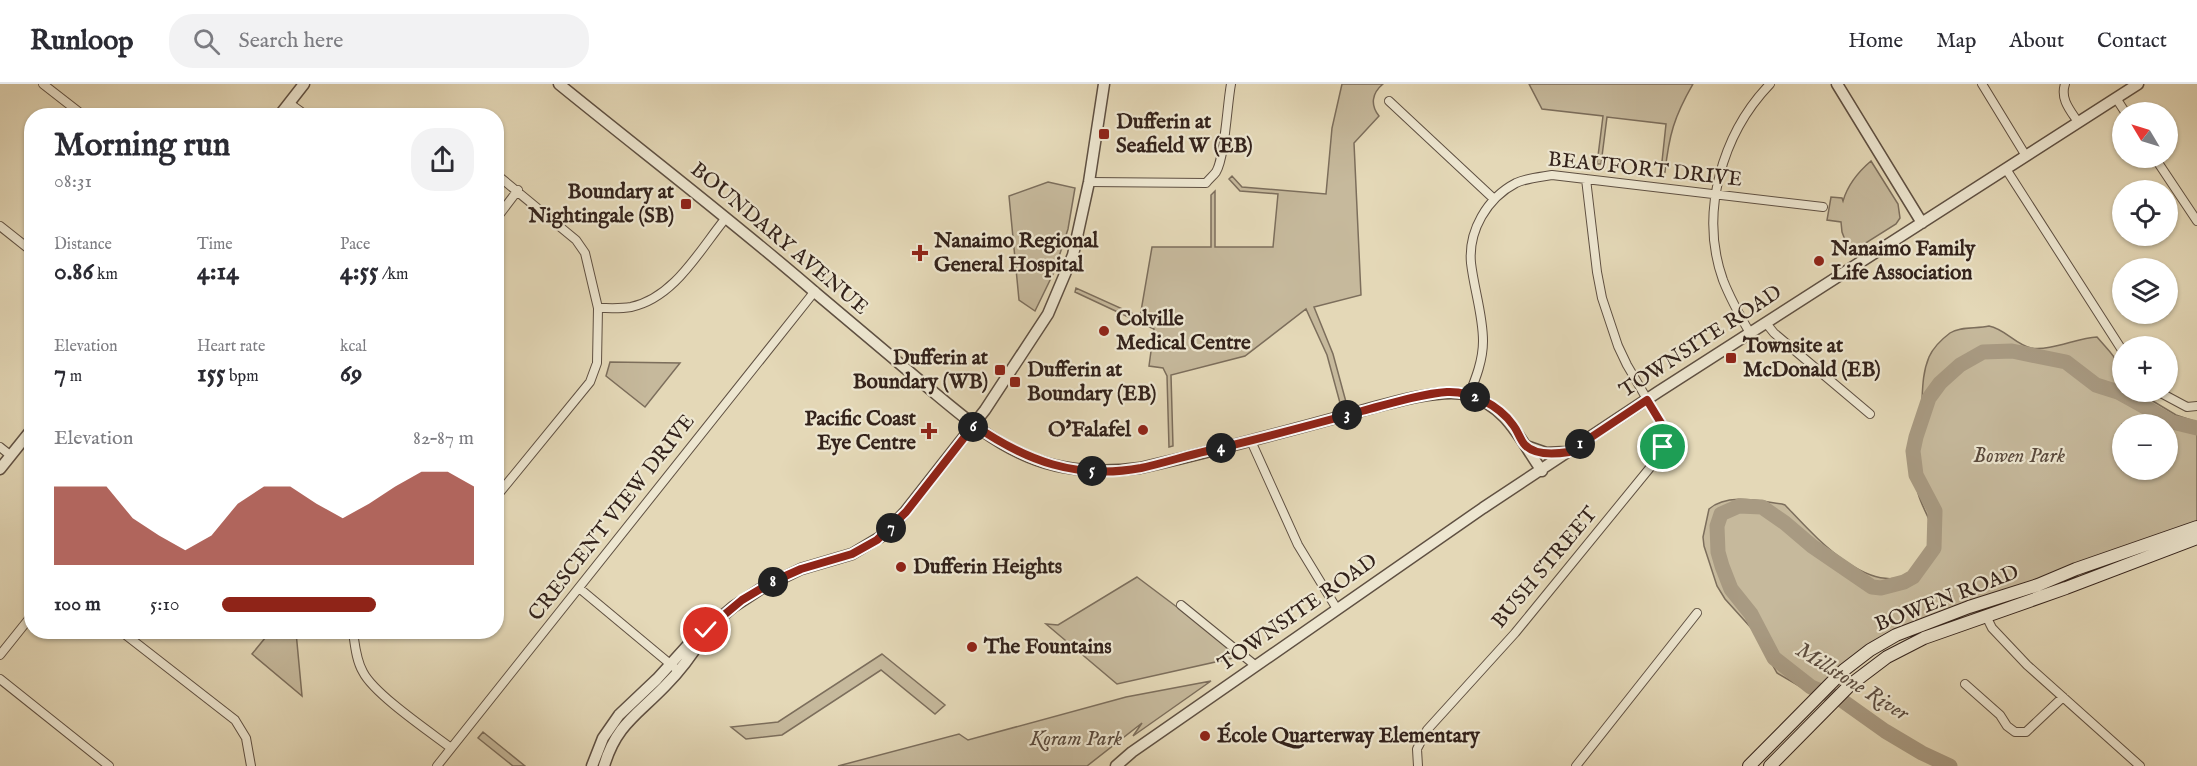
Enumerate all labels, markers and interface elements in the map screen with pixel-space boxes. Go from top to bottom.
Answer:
search box [169,14,589,68]
text: Runloop [30,24,133,59]
icon: search [190,25,223,58]
text: Search here [238,27,343,55]
text: Home [1848,28,1903,55]
text: Map [1936,28,1976,55]
text: About [2009,28,2064,55]
text: Contact [2097,28,2167,55]
north arrow [2112,102,2178,168]
map controls [2112,102,2178,480]
place label: Dufferin at Seafield W (EB) [1116,109,1253,160]
text: Morning run [54,125,230,167]
marker: Dufferin at Seafield W (EB) [1097,127,1111,141]
button: share [411,128,474,191]
street label: BEAUFORT DRIVE [1546,146,1744,194]
street label: BOUNDARY AVENUE [684,157,874,321]
text: 08:31 [54,169,92,194]
place label: Boundary at Nightingale (SB) [527,179,675,230]
button: locate [2112,180,2178,246]
marker: Boundary at Nightingale (SB) [679,197,693,211]
place label: Nanaimo Regional General Hospital [933,228,1100,279]
text: Distance [54,235,112,255]
text: Time [197,235,233,255]
text: Pace [340,235,370,255]
place label: Nanaimo Family Life Association [1830,236,1976,287]
marker: Nanaimo Regional General Hospital [911,244,929,262]
marker: Nanaimo Family Life Association [1812,254,1826,268]
text: 0.86 [54,255,94,288]
text: 4:14 [197,255,239,288]
text: 4:55 [340,255,378,288]
button: layers [2112,258,2178,324]
text: km [94,265,118,285]
text: /km [378,265,408,285]
street label: TOWNSITE ROAD [1615,279,1787,405]
place label: Colville Medical Centre [1116,306,1251,357]
marker: Colville Medical Centre [1097,324,1111,338]
place label: Townsite at McDonald (EB) [1742,333,1881,384]
button: + [2112,336,2178,402]
text: Elevation [54,337,117,357]
text: Heart rate [197,337,265,357]
text: kcal [340,337,367,357]
place label: Dufferin at Boundary (WB) [853,345,989,396]
marker: Townsite at McDonald (EB) [1724,351,1738,365]
text: 7 [54,357,66,390]
text: 155 [197,357,226,390]
text: 69 [340,357,362,390]
place label: Dufferin at Boundary (EB) [1027,357,1156,408]
marker: Dufferin at Boundary (WB) [993,363,1007,377]
text: m [66,367,82,387]
text: bpm [226,367,259,387]
marker: Dufferin at Boundary (EB) [1008,375,1022,389]
pin: 2 [1460,382,1490,412]
text: 2 [1471,387,1479,407]
pin: 3 [1332,400,1362,430]
text: 3 [1344,405,1350,425]
place label: Pacific Coast Eye Centre [804,406,917,457]
street label: CRESCENT VIEW DRIVE [523,409,701,627]
pin: 6 [958,412,988,442]
button: − [2112,414,2178,480]
text: 6 [970,417,976,437]
place label: O'Falafel [1048,417,1132,444]
pin [1637,421,1688,472]
marker: Pacific Coast Eye Centre [920,422,938,440]
marker: O'Falafel [1136,423,1150,437]
text: Elevation [54,426,133,451]
text: 82–87 m [413,426,474,451]
pin: 1 [1565,429,1595,459]
icon: arrive [1646,430,1679,463]
pin: 4 [1206,433,1236,463]
text: 1 [1577,434,1583,454]
text: 4 [1217,438,1225,458]
park label: Bowen Park [1973,443,2066,470]
pin: 5 [1077,456,1107,486]
text: 5 [1089,461,1095,481]
street label: BUSH STREET [1486,501,1604,634]
pin: 7 [876,513,906,543]
text: 7 [887,518,895,538]
street label: TOWNSITE ROAD [1213,548,1383,678]
place label: Dufferin Heights [913,554,1062,581]
street label: BOWEN ROAD [1871,559,2023,639]
marker: Dufferin Heights [894,560,908,574]
pin: 8 [758,567,788,597]
text: 8 [770,572,776,592]
text: 100 m [54,592,101,617]
text: 5:10 [150,592,180,617]
pin [680,604,731,655]
icon: check [689,613,722,646]
place label: The Fountains [983,634,1112,661]
water label: Millstone River [1790,636,1915,729]
marker: The Fountains [965,640,979,654]
place label: École Quarterway Elementary [1217,722,1480,750]
park label: Koram Park [1029,726,1123,753]
marker: École Quarterway Elementary [1198,729,1212,743]

